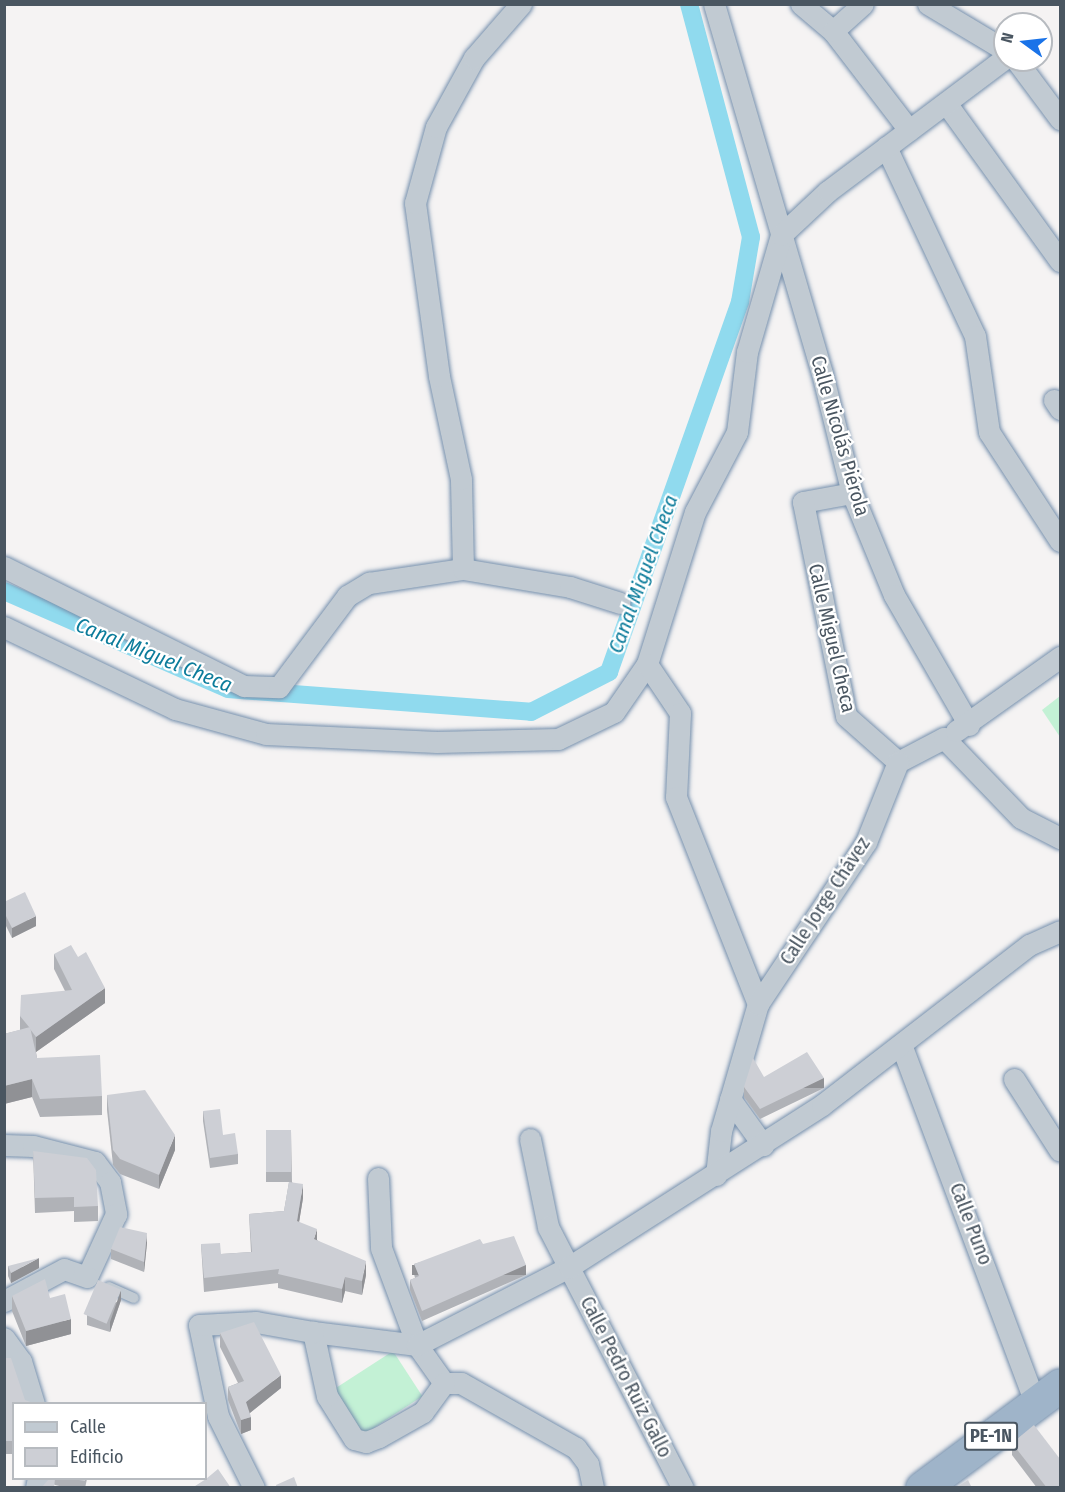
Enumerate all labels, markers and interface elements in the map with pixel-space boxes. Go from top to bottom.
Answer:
north arrow [993,12,1053,72]
text: N [997,31,1017,45]
street label: Calle Nicolás Piérola [806,353,874,519]
water label: Canal Miguel Checa [603,492,683,656]
street label: Calle Miguel Checa [803,561,861,715]
water label: Canal Miguel Checa [72,612,236,698]
street label: Calle Jorge Chávez [775,833,875,969]
street label: Calle Puno [944,1180,998,1268]
street label: Calle Pedro Ruiz Gallo [575,1292,677,1462]
legend [12,1402,207,1480]
text: Calle [70,1416,106,1438]
road number: PE-1N [964,1421,1018,1451]
text: Edificio [70,1446,123,1468]

